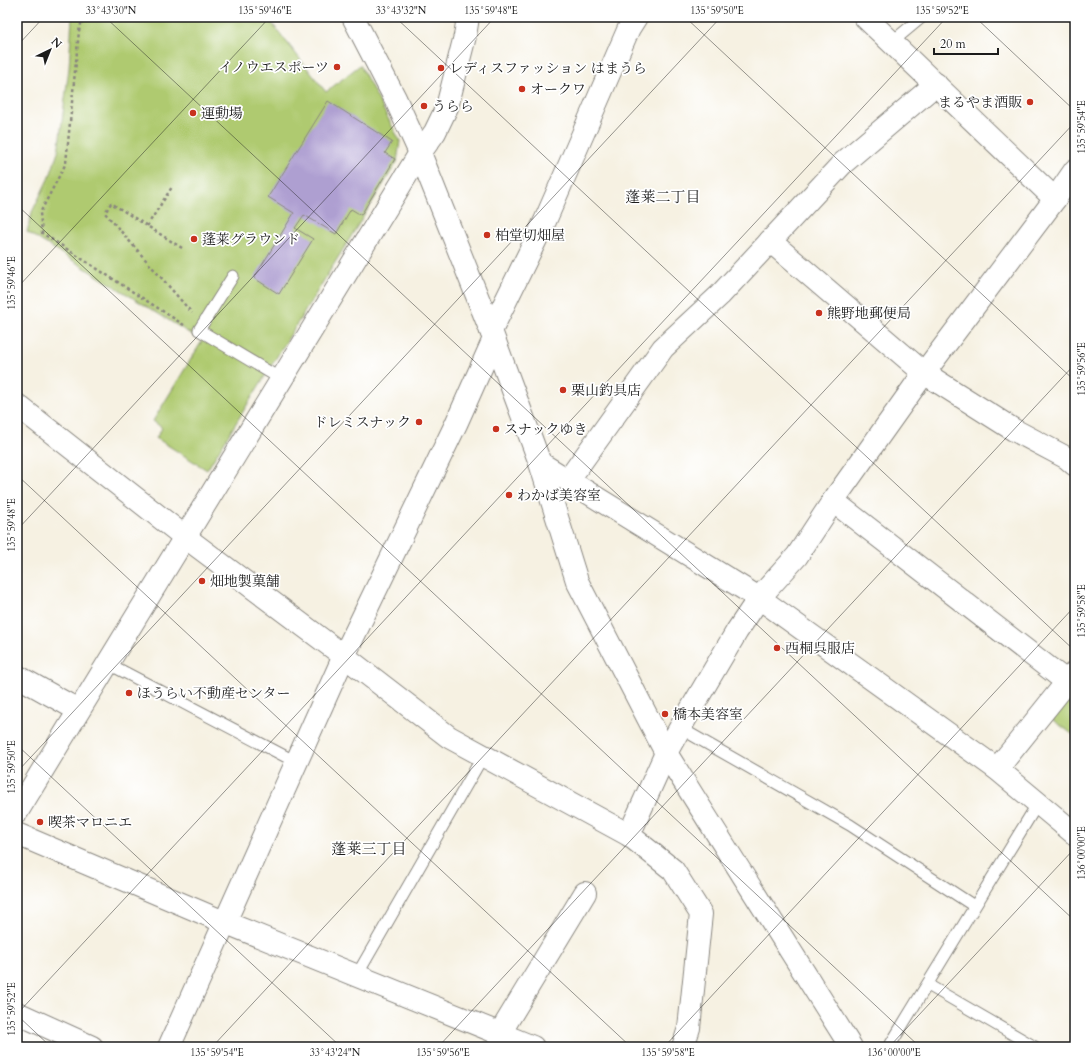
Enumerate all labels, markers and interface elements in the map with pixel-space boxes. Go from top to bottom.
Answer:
text: 33°43'30"N [86,4,137,18]
text: 135°59'46"E [238,4,292,18]
text: 33°43'32"N [376,4,427,18]
text: 135°59'48"E [464,4,518,18]
text: 135°59'50"E [690,4,744,18]
text: 135°59'52"E [915,4,969,18]
north arrow [30,30,70,70]
scale bar [934,30,998,56]
text: N [48,34,65,52]
text: 20 m [940,36,967,52]
place label: イノウエスポーツ [218,58,329,77]
place label: レディスファッション はまうら [449,59,647,78]
marker: イノウエスポーツ [332,62,342,72]
marker: レディスファッション はまうら [436,63,446,73]
place label: オークワ [530,80,586,99]
marker: オークワ [517,84,527,94]
place label: まるやま酒販 [938,93,1022,112]
place label: うらら [432,97,474,116]
marker: まるやま酒販 [1025,97,1035,107]
text: 135°59'54"E [1075,100,1089,154]
marker: うらら [419,101,429,111]
place label: 運動場 [201,104,243,123]
marker: 運動場 [188,108,198,118]
district label: 蓬莱二丁目 [625,187,701,207]
place label: 柏堂切畑屋 [495,226,565,245]
place label: 蓬莱グラウンド [202,230,300,249]
marker: 柏堂切畑屋 [482,230,492,240]
marker: 蓬莱グラウンド [189,234,199,244]
text: 135°59'46"E [5,256,19,310]
place label: 熊野地郵便局 [827,304,911,323]
marker: 熊野地郵便局 [814,308,824,318]
text: 135°59'56"E [1075,342,1089,396]
place label: 栗山釣具店 [571,381,641,400]
marker: 栗山釣具店 [558,385,568,395]
place label: ドレミスナック [314,413,411,432]
marker: ドレミスナック [414,417,424,427]
place label: スナックゆき [504,420,587,439]
marker: スナックゆき [491,424,501,434]
place label: わかば美容室 [517,486,601,505]
marker: わかば美容室 [504,490,514,500]
text: 135°59'48"E [5,498,19,552]
place label: 畑地製菓舗 [210,572,280,591]
marker: 畑地製菓舗 [197,576,207,586]
text: 135°59'58"E [1075,584,1089,638]
place label: 西桐呉服店 [785,639,855,658]
marker: 西桐呉服店 [772,643,782,653]
place label: ほうらい不動産センター [137,684,290,703]
marker: ほうらい不動産センター [124,688,134,698]
place label: 橋本美容室 [673,705,743,724]
marker: 橋本美容室 [660,709,670,719]
text: 135°59'50"E [5,740,19,794]
place label: 喫茶マロニエ [48,813,132,832]
marker: 喫茶マロニエ [35,817,45,827]
text: 136°00'00"E [1075,826,1089,880]
district label: 蓬莱三丁目 [331,839,407,859]
text: 135°59'52"E [5,982,19,1036]
text: 135°59'54"E [190,1046,244,1060]
text: 33°43'24"N [310,1046,361,1060]
text: 135°59'56"E [416,1046,470,1060]
text: 135°59'58"E [641,1046,695,1060]
text: 136°00'00"E [867,1046,921,1060]

